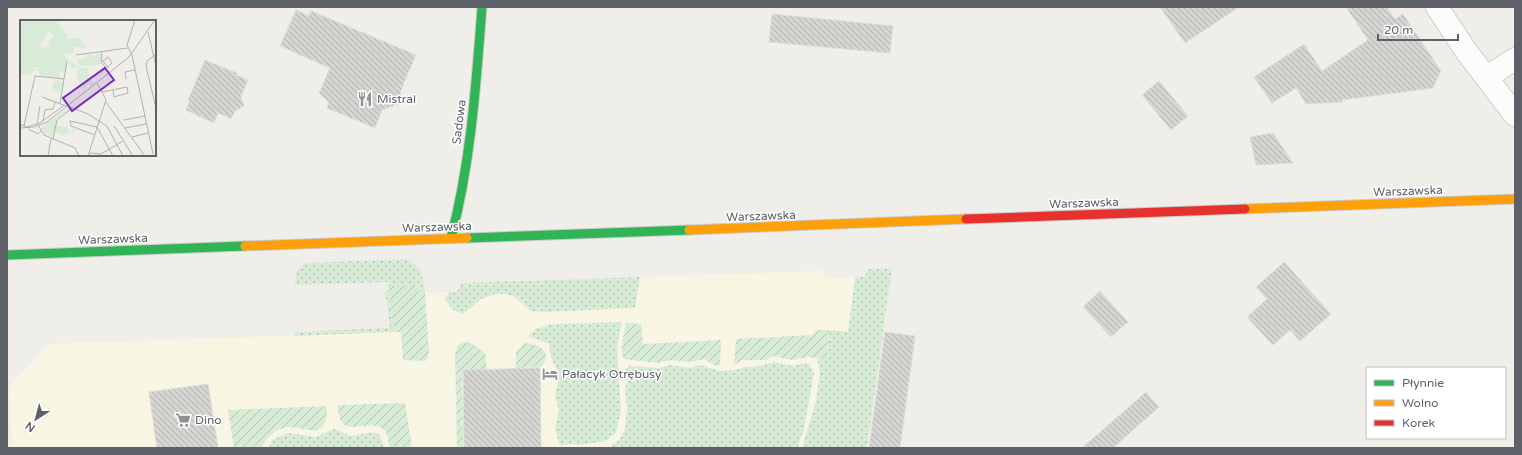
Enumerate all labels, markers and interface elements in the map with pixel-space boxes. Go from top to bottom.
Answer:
scale bar [1378,16,1458,42]
inset map [20,20,156,156]
text: 20 m [1384,23,1413,37]
restaurant icon: Mistral [356,90,374,108]
place label: Mistral [377,92,416,106]
street label: Sadowa [449,99,469,145]
street label: Warszawska [1373,183,1443,199]
street label: Warszawska [1049,195,1119,211]
street label: Warszawska [726,208,796,224]
street label: Warszawska [402,219,472,235]
street label: Warszawska [78,231,148,247]
hotel icon: Pałacyk Otrębusy [541,365,559,383]
place label: Pałacyk Otrębusy [562,367,662,381]
legend [1366,367,1506,439]
text: Płynnie [1402,376,1444,390]
text: Wolno [1402,396,1438,410]
north arrow [16,399,56,439]
supermarket icon: Dino [174,411,192,429]
place label: Dino [195,413,221,427]
text: Korek [1402,416,1436,430]
text: N [23,419,38,435]

